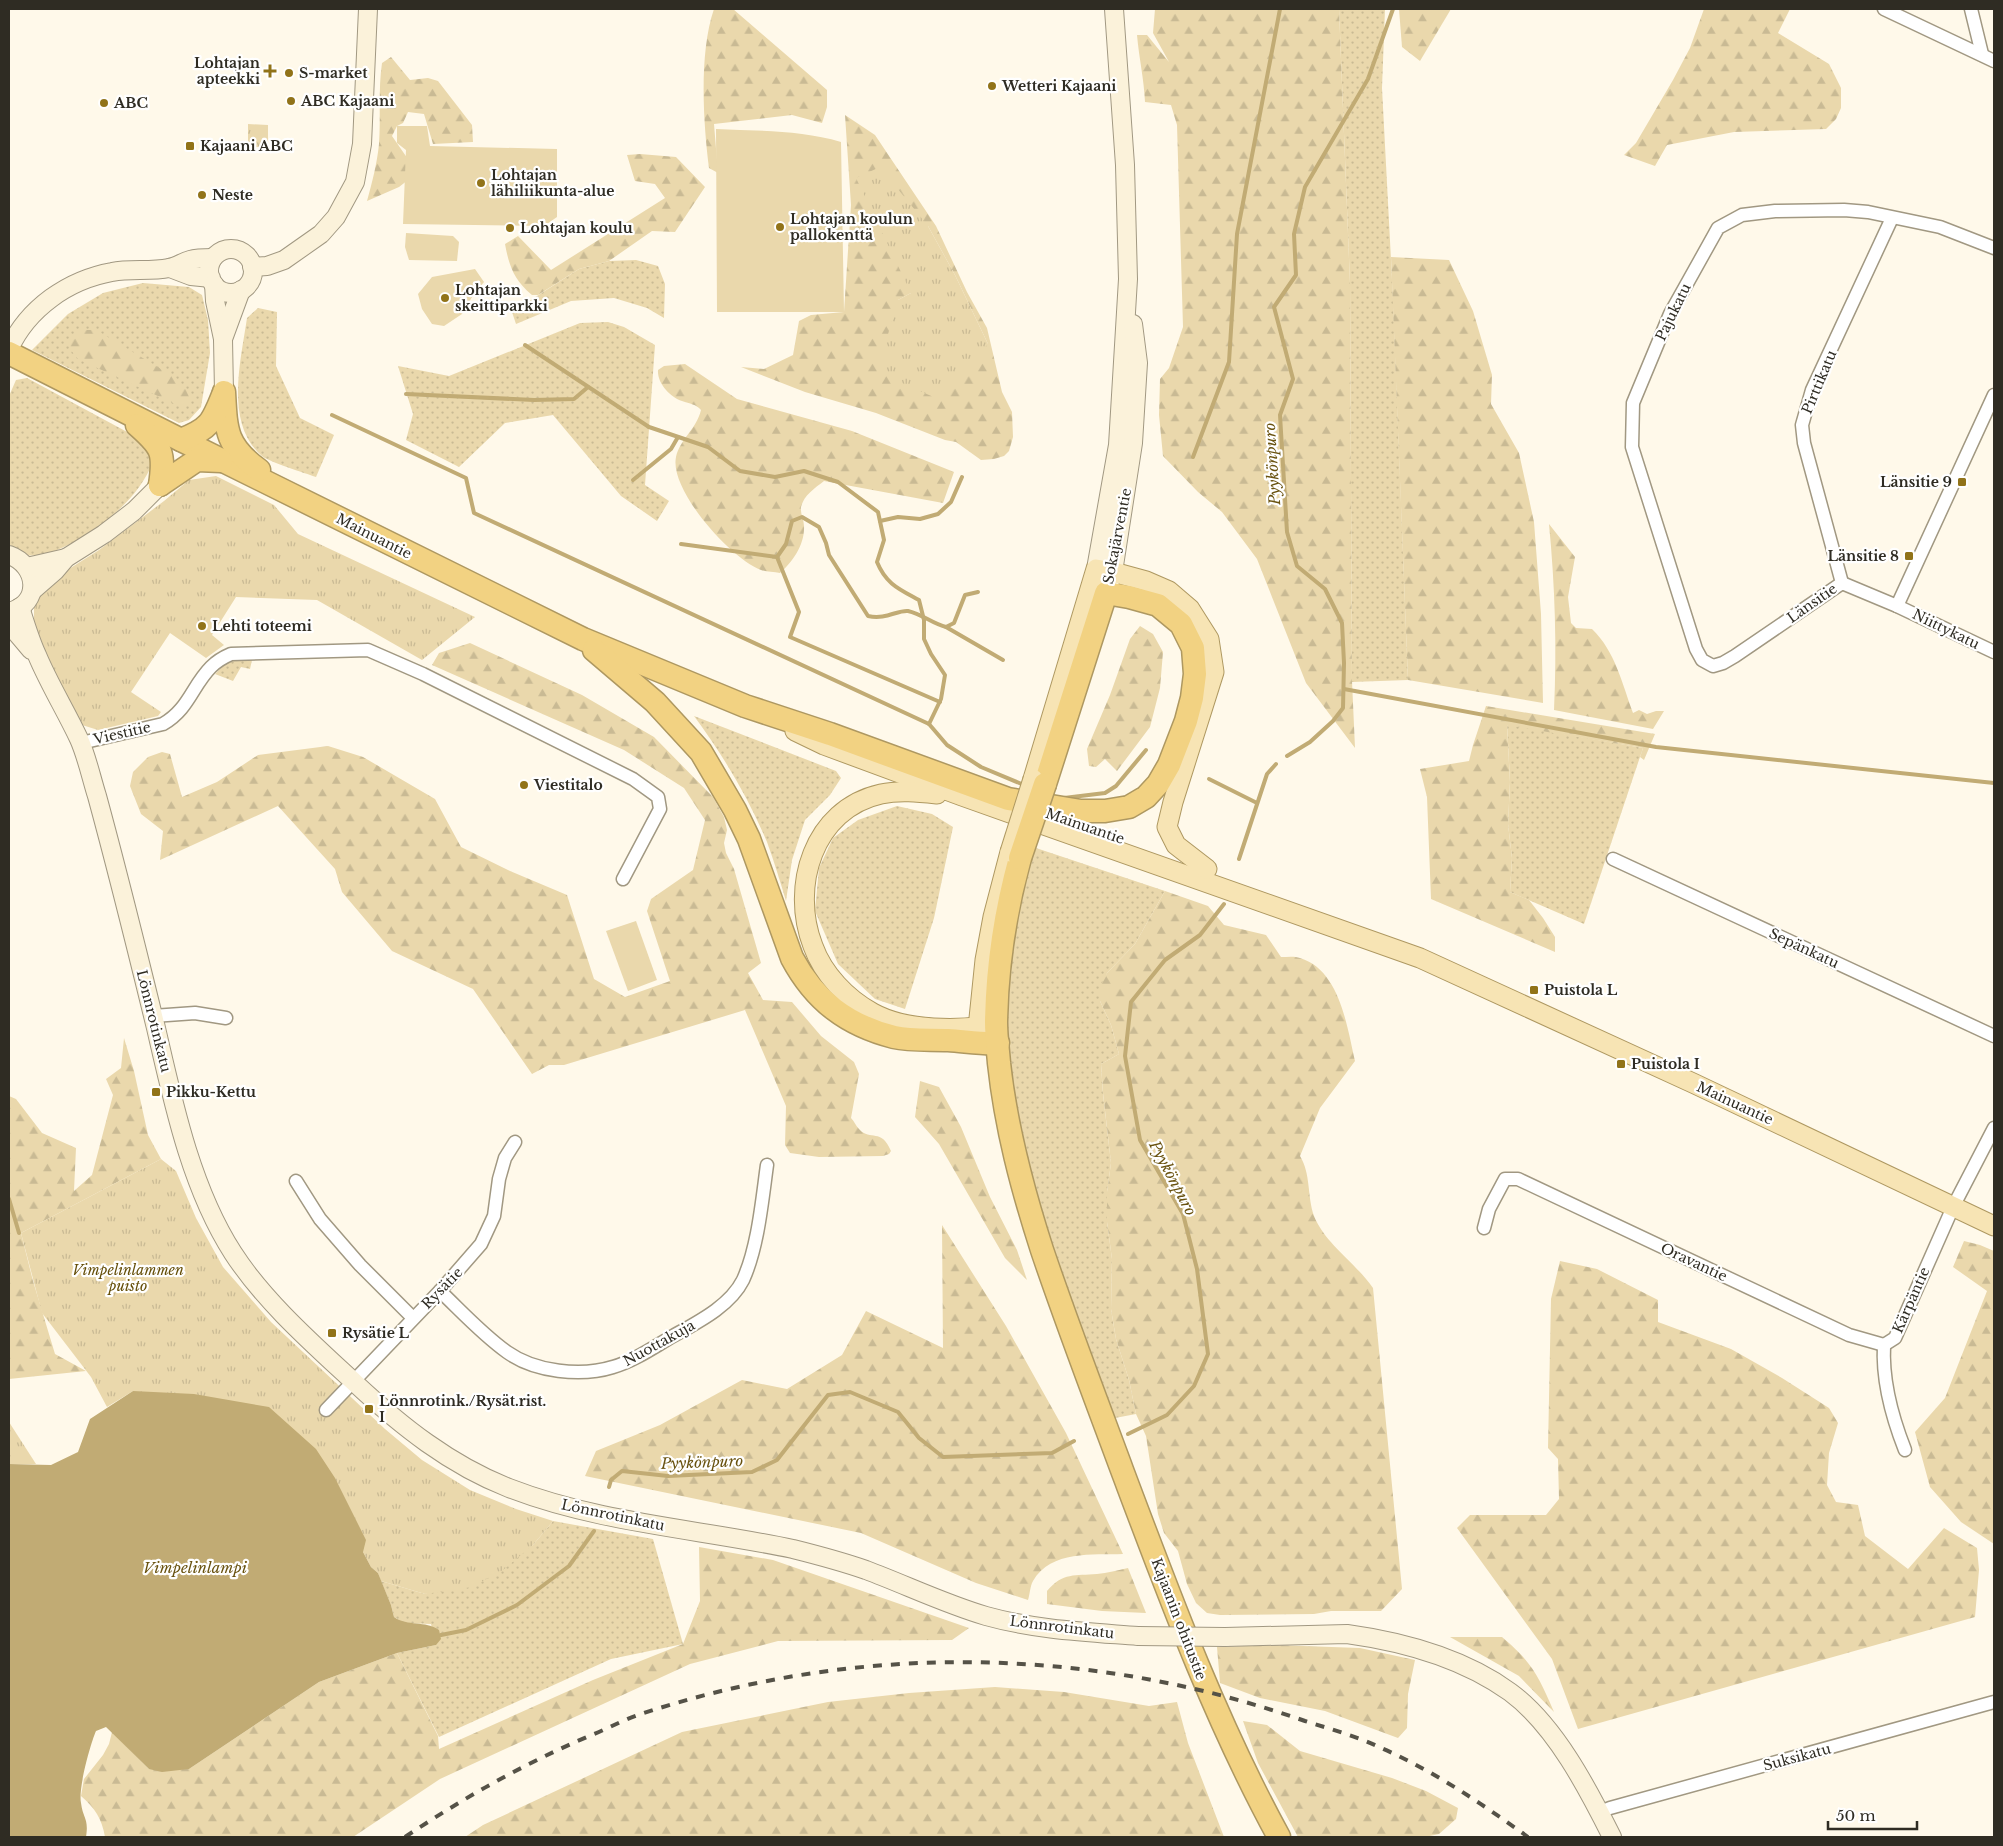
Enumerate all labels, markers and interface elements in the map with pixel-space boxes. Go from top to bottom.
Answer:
place label: Lohtajan apteekki [194,54,260,88]
place label: S-market [299,64,368,82]
marker: Lohtajan apteekki [264,65,276,77]
marker: S-market [283,67,295,79]
place label: Wetteri Kajaani [1001,77,1116,95]
marker: Wetteri Kajaani [986,80,998,92]
place label: ABC Kajaani [300,92,394,110]
place label: ABC [113,94,148,112]
marker: ABC Kajaani [285,95,297,107]
marker: ABC [98,97,110,109]
place label: Kajaani ABC [200,137,293,155]
marker: Kajaani ABC [184,140,196,152]
place label: Lohtajan lähiliikunta-alue [491,166,614,200]
marker: Lohtajan lähiliikunta-alue [475,177,487,189]
place label: Neste [212,186,253,204]
marker: Neste [196,189,208,201]
place label: Lohtajan koulun pallokenttä [790,210,913,244]
place label: Lohtajan koulu [520,219,633,237]
marker: Lohtajan koulun pallokenttä [774,221,786,233]
marker: Lohtajan koulu [504,222,516,234]
street label: Pajukatu [1651,280,1695,344]
place label: Lohtajan skeittiparkki [455,281,548,315]
marker: Lohtajan skeittiparkki [439,292,451,304]
street label: Pirttikatu [1798,347,1841,417]
water label: Pyykönpuro [1260,422,1284,507]
place label: Länsitie 9 [1880,473,1952,491]
marker: Länsitie 9 [1956,476,1968,488]
street label: Sokajärventie [1099,487,1135,585]
street label: Mainuantie [333,509,415,563]
place label: Länsitie 8 [1827,547,1899,565]
marker: Länsitie 8 [1903,550,1915,562]
street label: Länsitie [1784,579,1840,627]
street label: Niittykatu [1909,605,1983,653]
place label: Lehti toteemi [212,617,312,635]
marker: Lehti toteemi [196,620,208,632]
street label: Viestitie [91,718,152,749]
place label: Viestitalo [533,776,603,794]
marker: Viestitalo [518,779,530,791]
street label: Mainuantie [1043,804,1127,848]
street label: Sepänkatu [1766,924,1842,972]
street label: Lönnrotinkatu [133,968,176,1075]
place label: Puistola L [1544,981,1618,999]
marker: Puistola L [1528,984,1540,996]
place label: Puistola I [1631,1055,1700,1073]
marker: Puistola I [1615,1058,1627,1070]
street label: Mainuantie [1694,1077,1776,1129]
place label: Pikku-Kettu [166,1083,256,1101]
marker: Pikku-Kettu [150,1086,162,1098]
water label: Pyykönpuro [1145,1136,1201,1219]
street label: Oravantie [1658,1239,1730,1285]
park label: Vimpelinlammen puisto [72,1261,184,1295]
street label: Rysätie [418,1263,466,1313]
street label: Kärpäntie [1888,1264,1934,1336]
street label: Nuottakuja [620,1316,698,1370]
place label: Rysätie L [342,1324,410,1342]
marker: Rysätie L [326,1327,338,1339]
place label: Lönnrotink./Rysät.rist. I [379,1392,546,1426]
marker: Lönnrotink./Rysät.rist. I [363,1403,375,1415]
water label: Pyykönpuro [660,1451,744,1473]
street label: Lönnrotinkatu [560,1495,667,1535]
street label: Kajaanin ohitustie [1147,1555,1211,1683]
water label: Vimpelinlampi [143,1558,248,1577]
street label: Lönnrotinkatu [1009,1612,1116,1642]
street label: Suksikatu [1761,1739,1833,1775]
scale bar [1828,1798,1917,1830]
text: 50 m [1836,1806,1876,1825]

